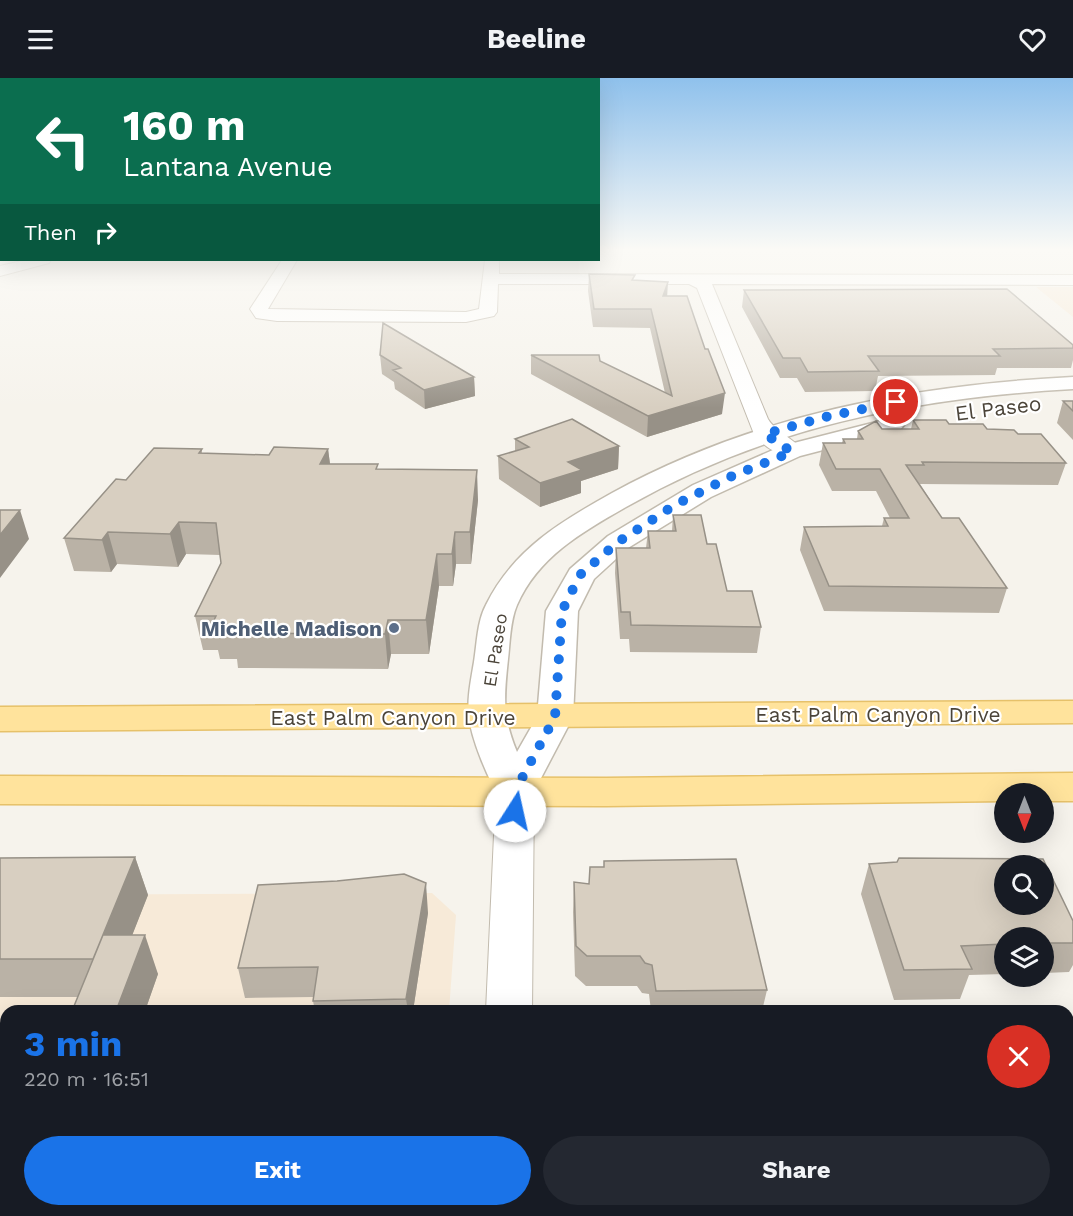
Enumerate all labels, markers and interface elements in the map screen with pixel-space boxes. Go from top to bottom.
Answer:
icon: menu [24,23,57,56]
text: Beeline [487,23,586,55]
icon: heart [1016,23,1049,56]
text: 160 m [123,101,246,150]
icon: left [24,102,102,180]
text: Lantana Avenue [123,151,333,183]
icon: right [89,216,122,249]
text: Then [24,220,77,245]
pin [870,376,921,427]
icon: arrive [879,385,912,418]
street label: El Paseo [953,390,1043,426]
street label: El Paseo [479,612,511,688]
place label: Michelle Madison [201,616,382,641]
marker: Michelle Madison [387,621,401,635]
street label: East Palm Canyon Drive [755,702,1001,727]
street label: East Palm Canyon Drive [270,705,516,730]
position arrow [483,779,547,843]
north arrow [994,783,1054,843]
map controls [994,783,1054,987]
button: search [994,855,1054,915]
button: layers [994,927,1054,987]
text: 3 min [24,1023,122,1065]
button: close [987,1025,1050,1088]
text: 220 m · 16:51 [24,1067,149,1091]
button: Exit [24,1136,531,1205]
button: Share [543,1136,1050,1205]

